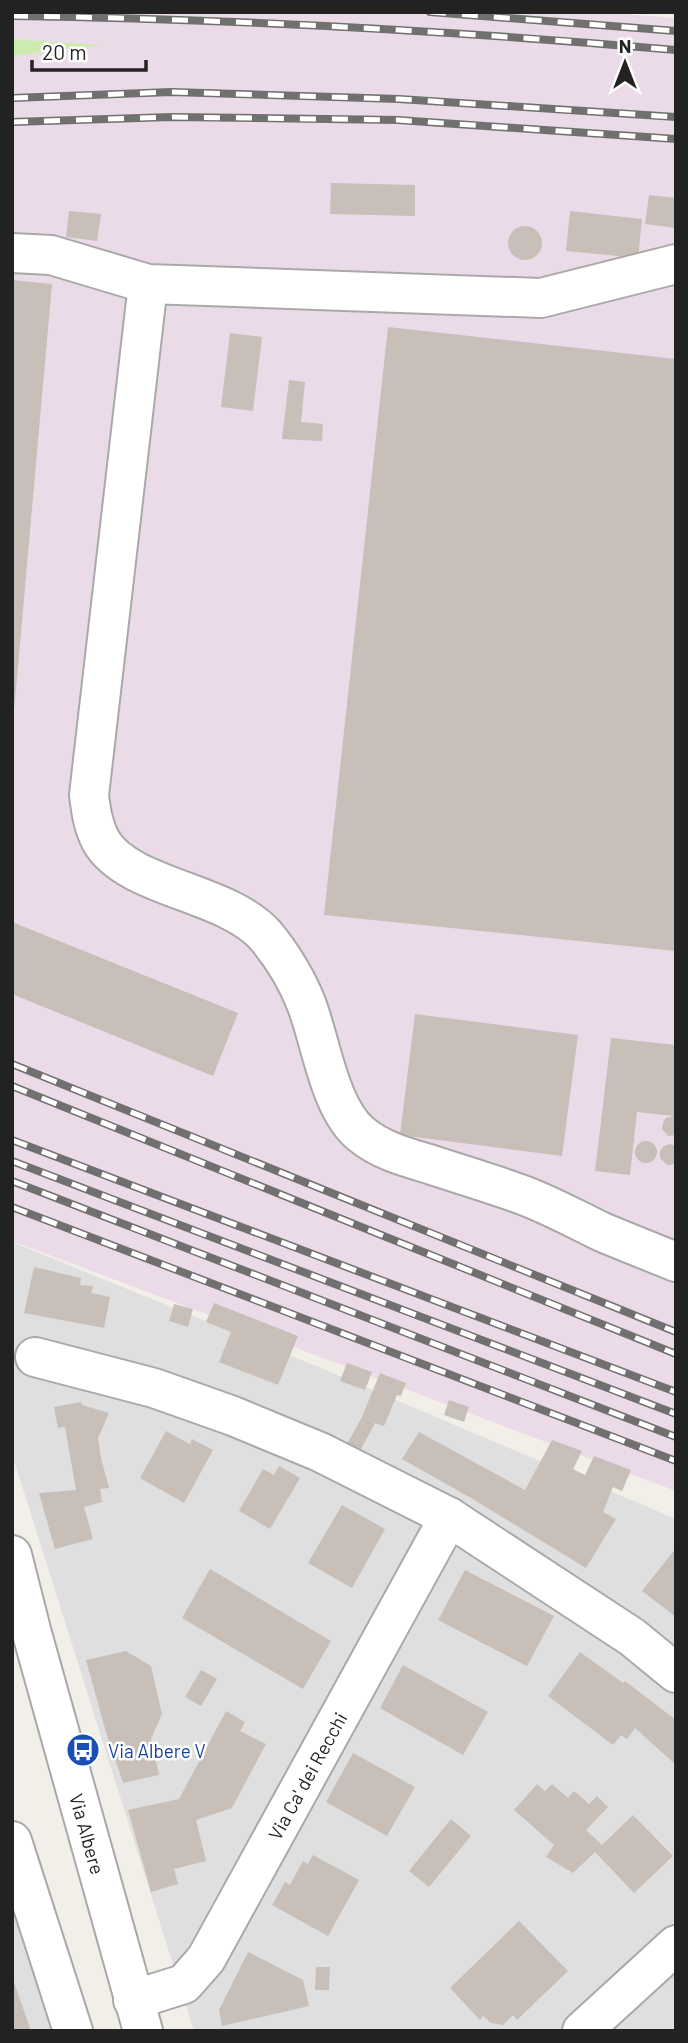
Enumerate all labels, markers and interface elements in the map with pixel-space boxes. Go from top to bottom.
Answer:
scale bar [32,28,145,72]
north arrow [590,28,660,98]
text: N [619,34,631,57]
text: 20 m [42,39,87,64]
street label: Via Ca' dei Recchi [262,1708,351,1844]
bus stop icon: Via Albere V [64,1731,102,1769]
place label: Via Albere V [108,1739,206,1762]
street label: Via Albere [66,1791,110,1877]

